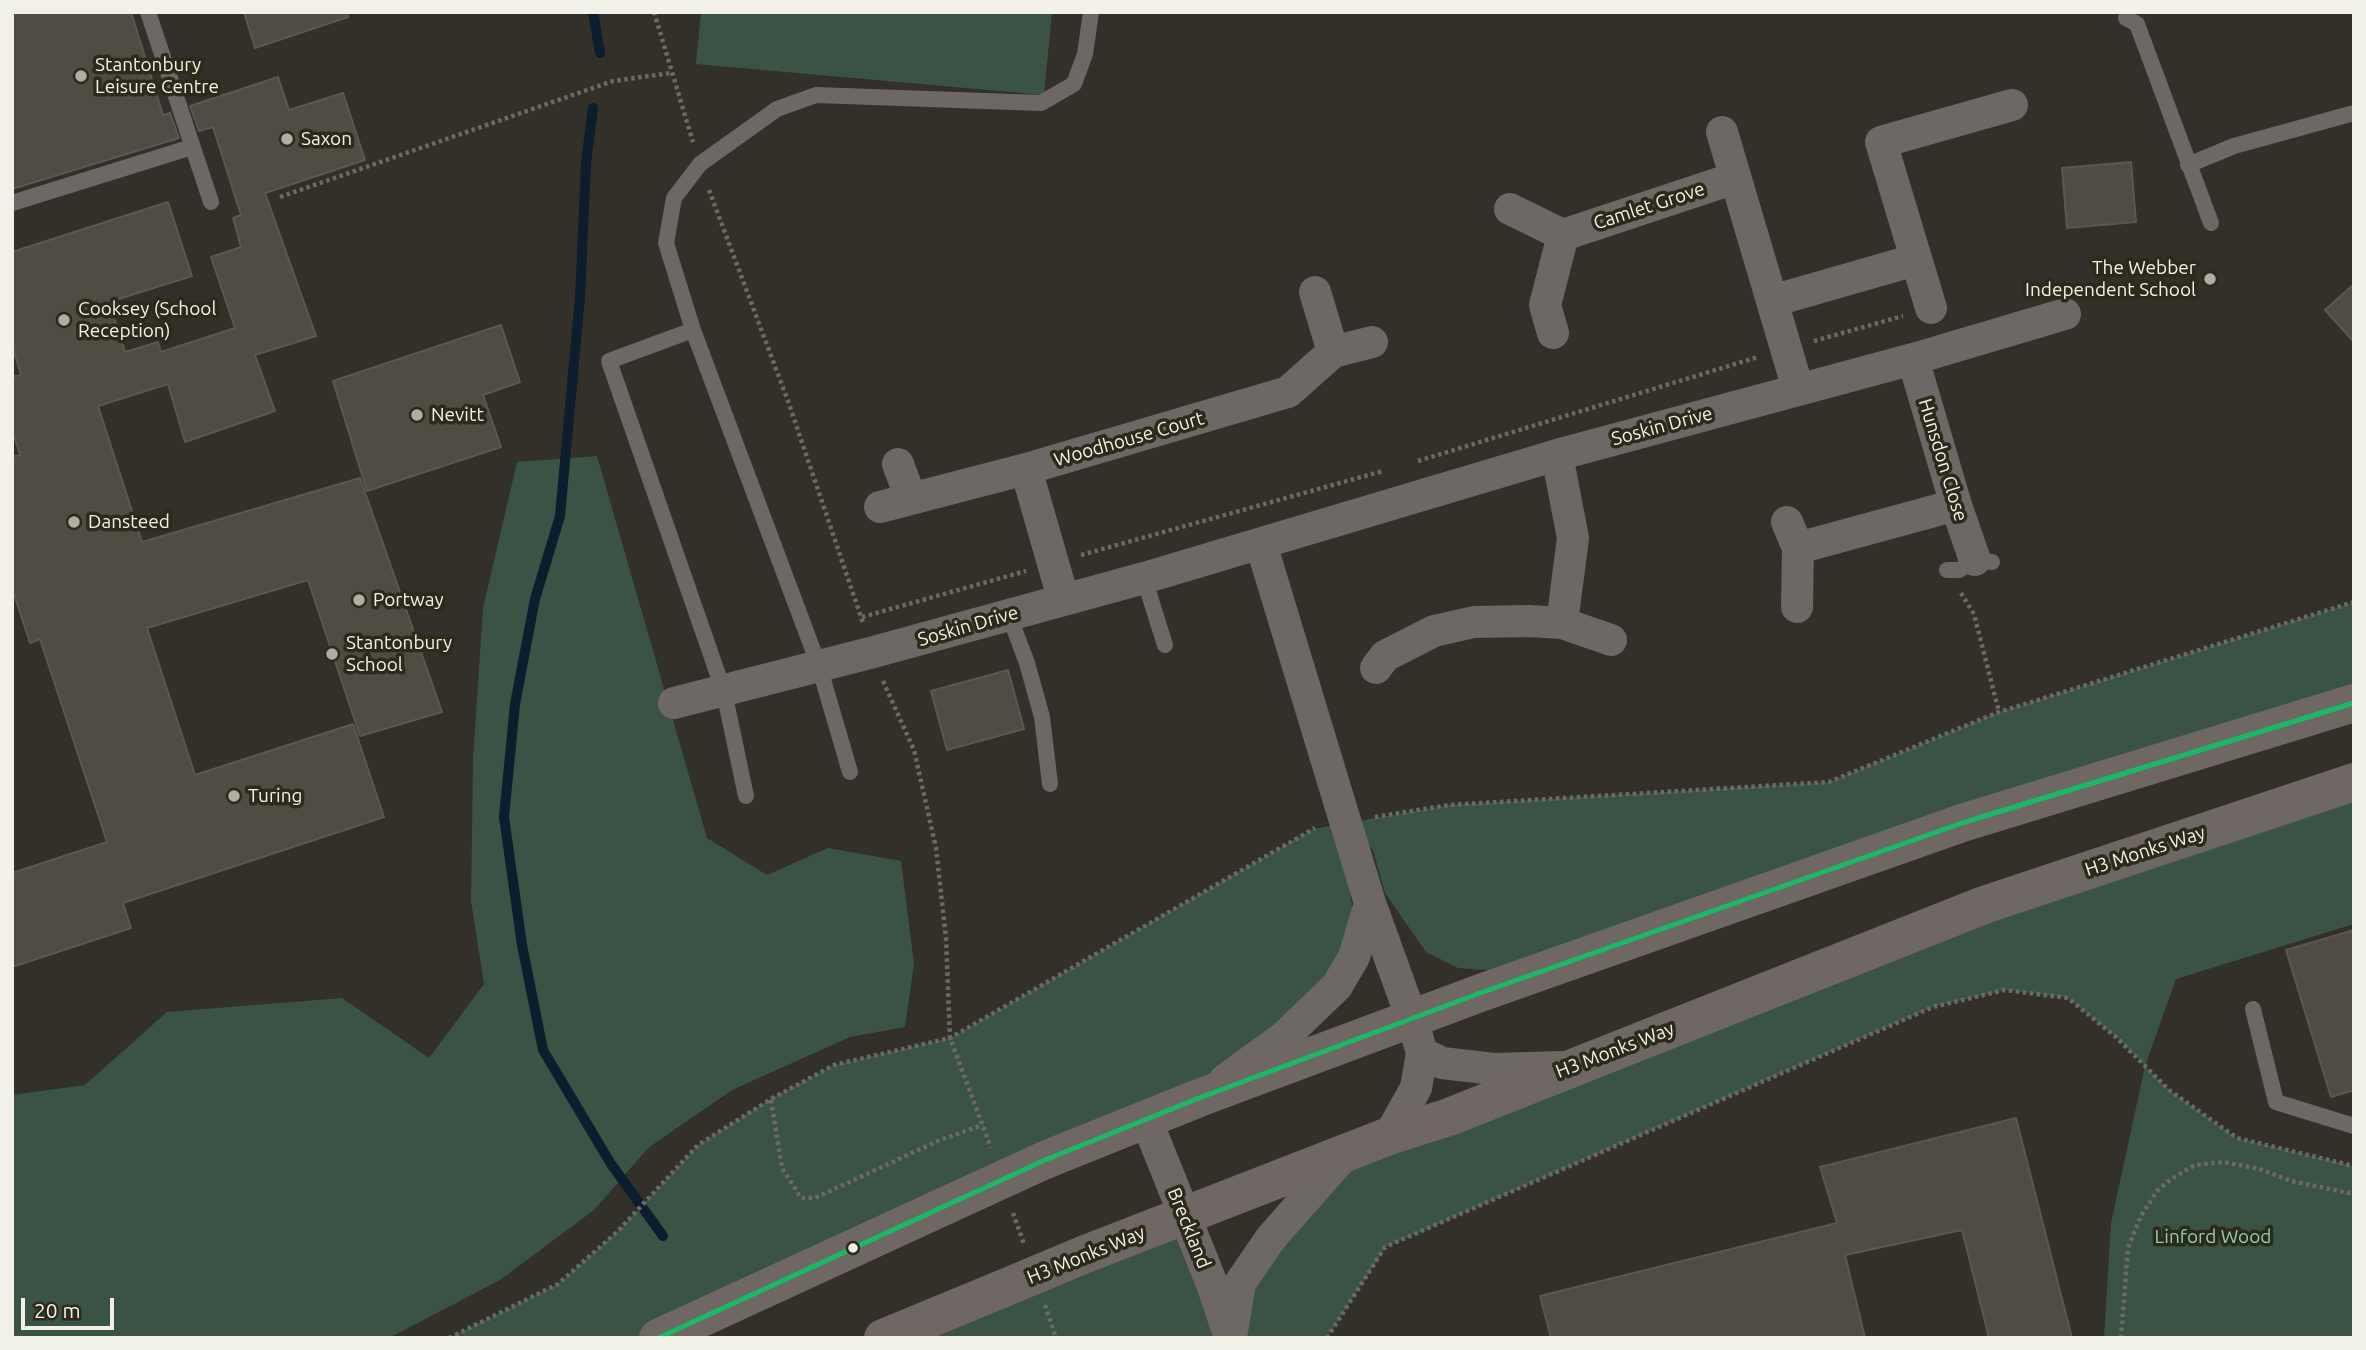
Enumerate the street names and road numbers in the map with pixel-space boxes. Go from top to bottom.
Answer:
street label: Camlet Grove [1590,177,1708,235]
street label: Hunsdon Close [1914,396,1972,524]
street label: Soskin Drive [1609,402,1715,450]
street label: Woodhouse Court [1051,407,1207,471]
street label: Soskin Drive [915,601,1021,651]
street label: H3 Monks Way [2082,821,2208,881]
street label: H3 Monks Way [1553,1017,1677,1083]
street label: Breckland [1163,1184,1215,1272]
street label: H3 Monks Way [1024,1221,1148,1289]

